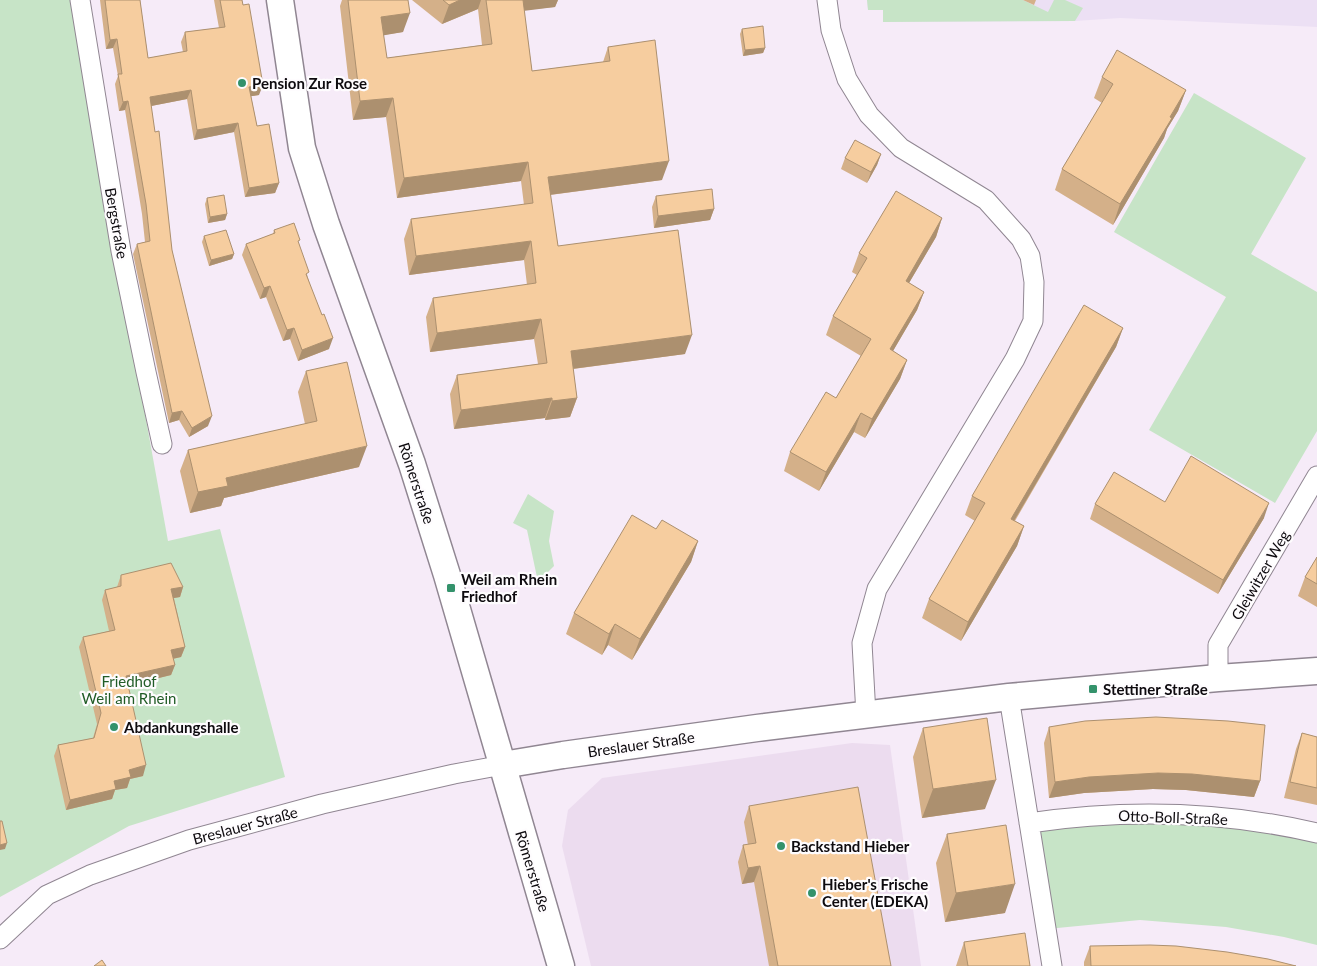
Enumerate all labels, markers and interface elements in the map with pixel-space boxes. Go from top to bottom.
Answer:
place label: Pension Zur Rose [252,74,367,92]
marker: Pension Zur Rose [236,77,248,89]
street label: Bergstraße [102,186,132,260]
street label: Römerstraße [395,440,439,526]
street label: Gleiwitzer Weg [1227,527,1293,623]
place label: Weil am Rhein Friedhof [461,570,557,605]
marker: Weil am Rhein Friedhof [445,582,457,594]
park label: Friedhof Weil am Rhein [82,672,176,707]
place label: Stettiner Straße [1103,680,1208,698]
marker: Stettiner Straße [1087,683,1099,695]
place label: Abdankungshalle [123,718,239,736]
marker: Abdankungshalle [108,721,120,733]
street label: Breslauer Straße [586,728,696,760]
street label: Breslauer Straße [191,802,300,848]
street label: Otto-Boll-Straße [1118,806,1228,828]
street label: Römerstraße [512,828,554,914]
place label: Backstand Hieber [791,837,910,855]
marker: Backstand Hieber [775,840,787,852]
place label: Hieber's Frische Center (EDEKA) [822,875,928,910]
marker: Hieber's Frische Center (EDEKA) [806,887,818,899]

